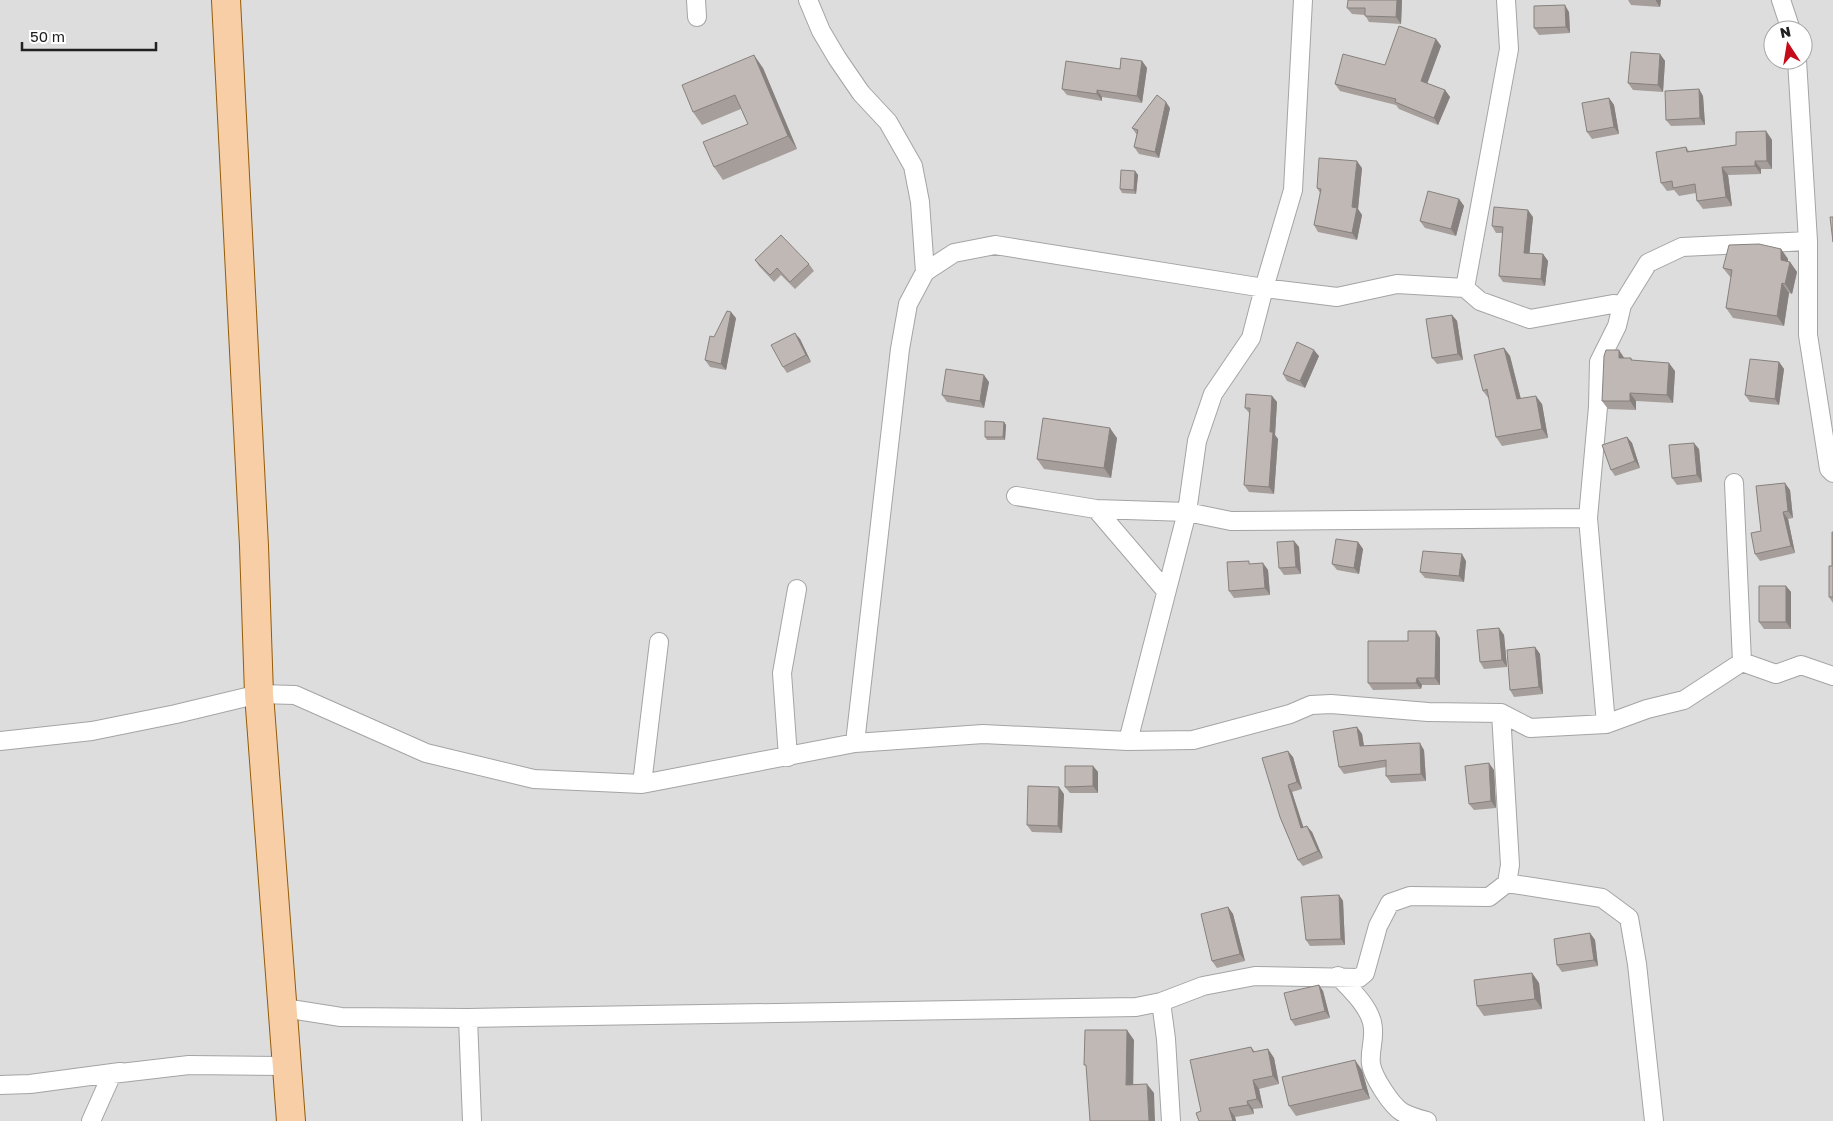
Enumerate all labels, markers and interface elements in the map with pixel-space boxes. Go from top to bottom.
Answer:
scale bar [22,20,156,52]
north arrow [1763,20,1813,70]
text: N [1778,22,1792,41]
text: 50 m [30,27,65,45]

